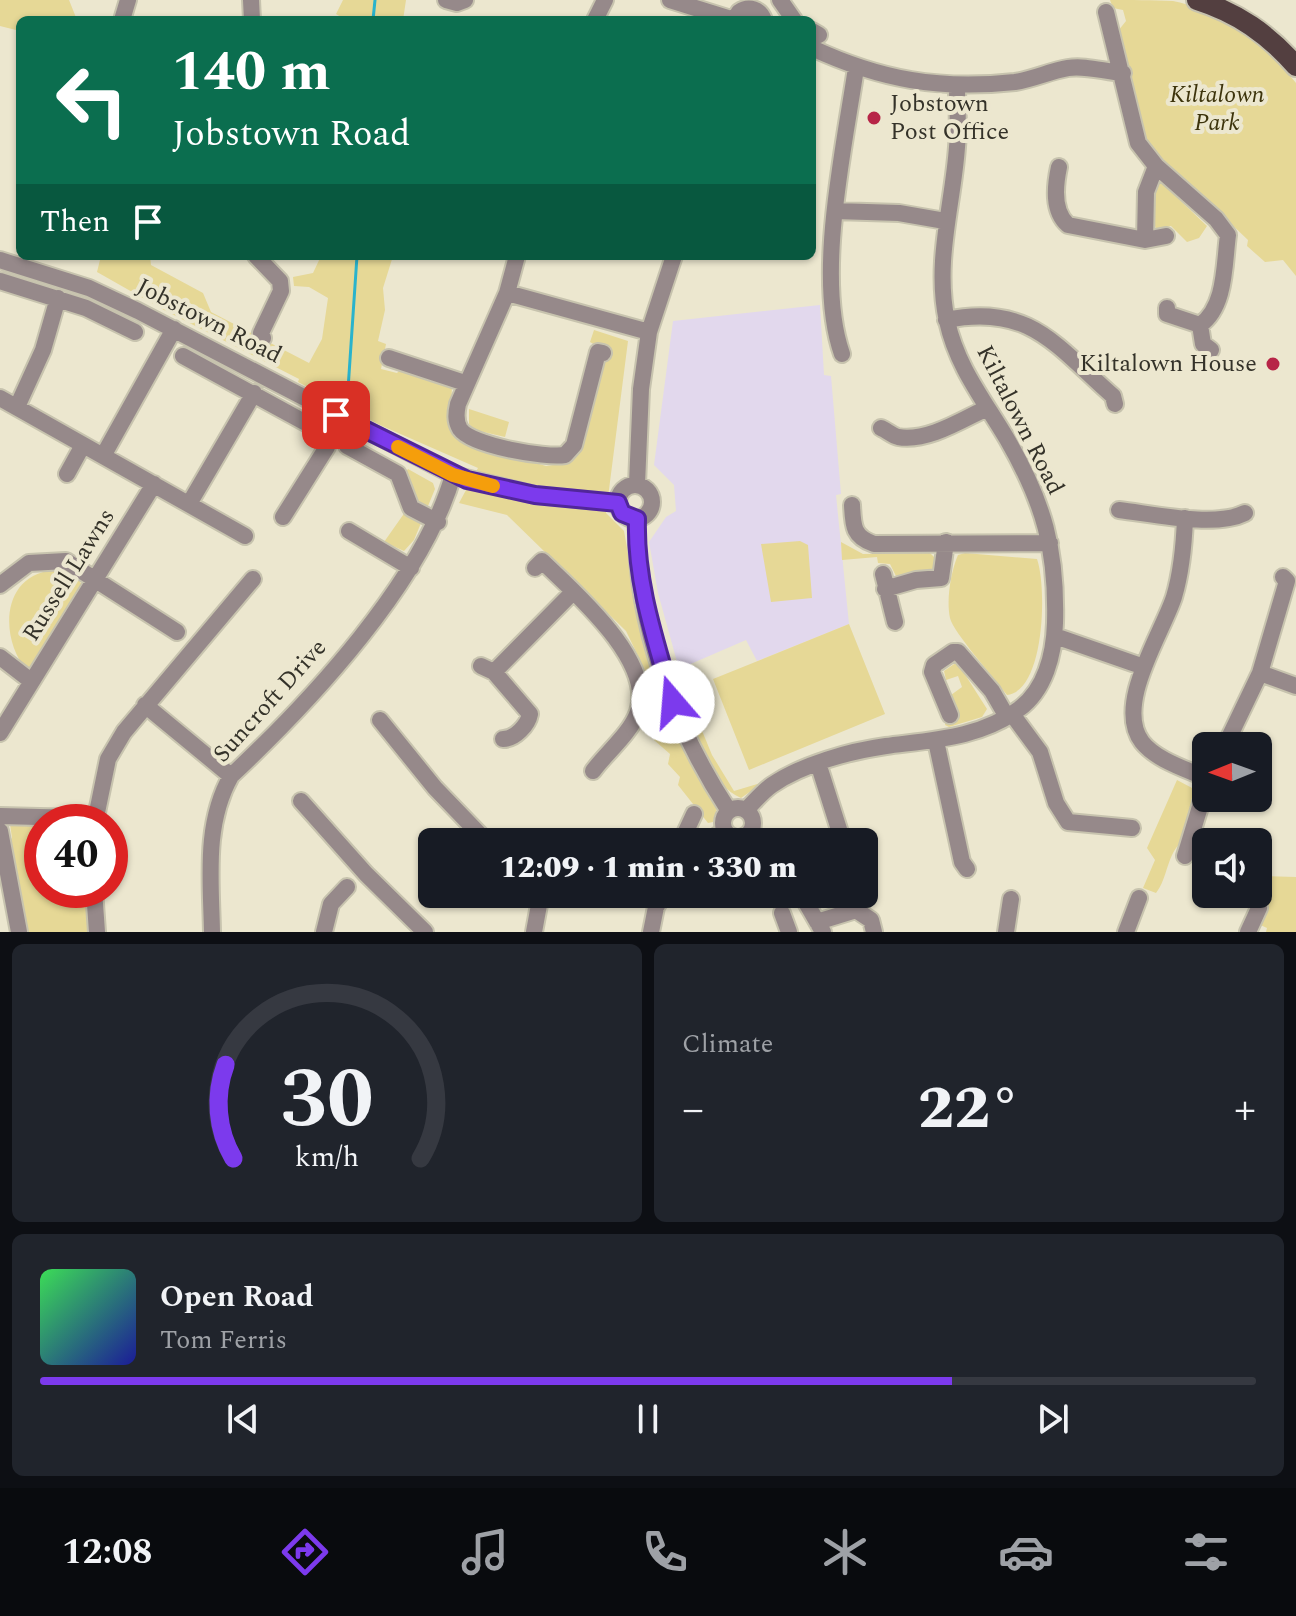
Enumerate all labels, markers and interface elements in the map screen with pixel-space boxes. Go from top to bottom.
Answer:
text: 140 m [172,30,331,115]
icon: left [40,48,144,152]
park label: Kiltalown Park [1170,77,1265,141]
place label: Jobstown Post Office [890,86,1009,150]
text: Jobstown Road [172,107,410,162]
marker: Jobstown Post Office [865,109,883,127]
text: Then [40,199,110,245]
icon: arrive [126,200,170,244]
street label: Jobstown Road [130,269,288,373]
street label: Kiltalown Road [967,339,1073,501]
place label: Kiltalown House [1079,346,1257,382]
marker: Kiltalown House [1264,355,1282,373]
pin [302,381,370,449]
icon: arrive [314,393,358,437]
street label: Russell Lawns [14,501,124,649]
street label: Suncroft Drive [205,631,335,771]
position arrow [631,660,715,744]
north arrow [1192,732,1272,812]
map controls [1192,732,1272,908]
speed limit sign: 40 [24,804,128,908]
button: sound [1192,828,1272,908]
text: 12:09 · 1 min · 330 m [499,845,797,891]
text: Climate [682,1024,773,1064]
text: 30 [280,1037,374,1164]
text: 22° [918,1063,1020,1155]
text: − [682,1076,704,1143]
text: + [1234,1076,1256,1143]
text: km/h [295,1136,359,1179]
text: Open Road [160,1274,314,1320]
text: Tom Ferris [160,1320,287,1360]
icon: previous [221,1397,265,1441]
icon: pause [626,1397,670,1441]
icon: next [1031,1397,1075,1441]
icon: directions [277,1524,333,1580]
icon: music [457,1524,513,1580]
icon: phone [637,1524,693,1580]
icon: climate [817,1524,873,1580]
icon: car [998,1524,1054,1580]
icon: filters [1178,1524,1234,1580]
text: 12:08 [62,1525,153,1580]

